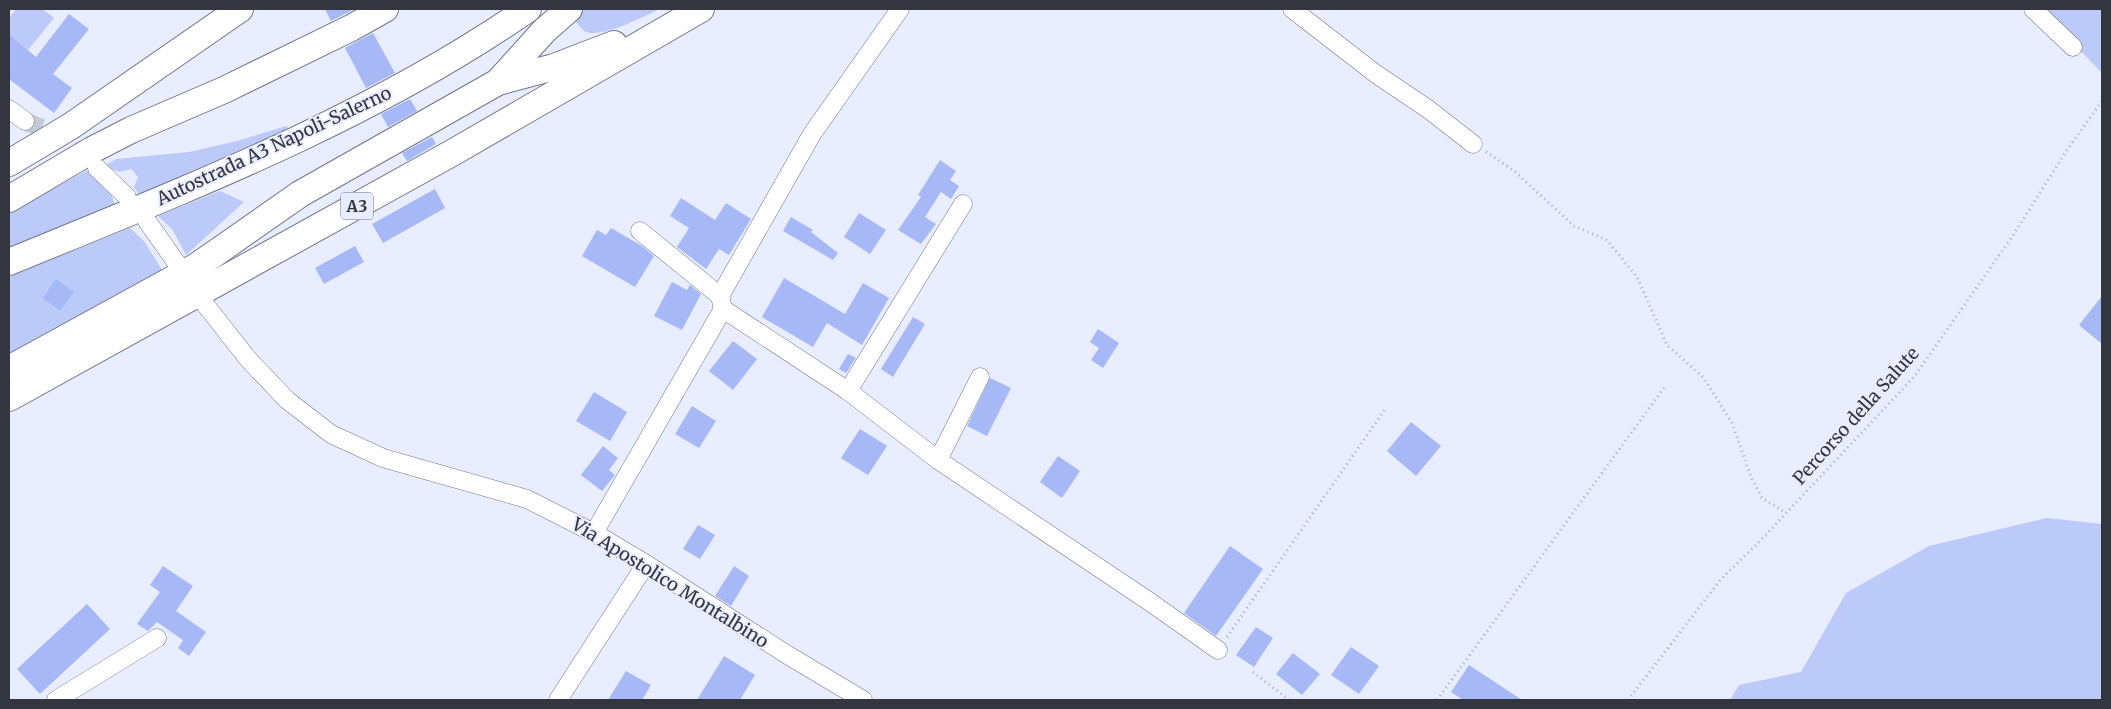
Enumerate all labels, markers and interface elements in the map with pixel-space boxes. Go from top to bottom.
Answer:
street label: Autostrada A3 Napoli-Salerno [153,82,395,210]
road number: A3 [341,192,373,220]
street label: Percorso della Salute [1788,342,1924,489]
street label: Via Apostolico Montalbino [567,512,773,653]

